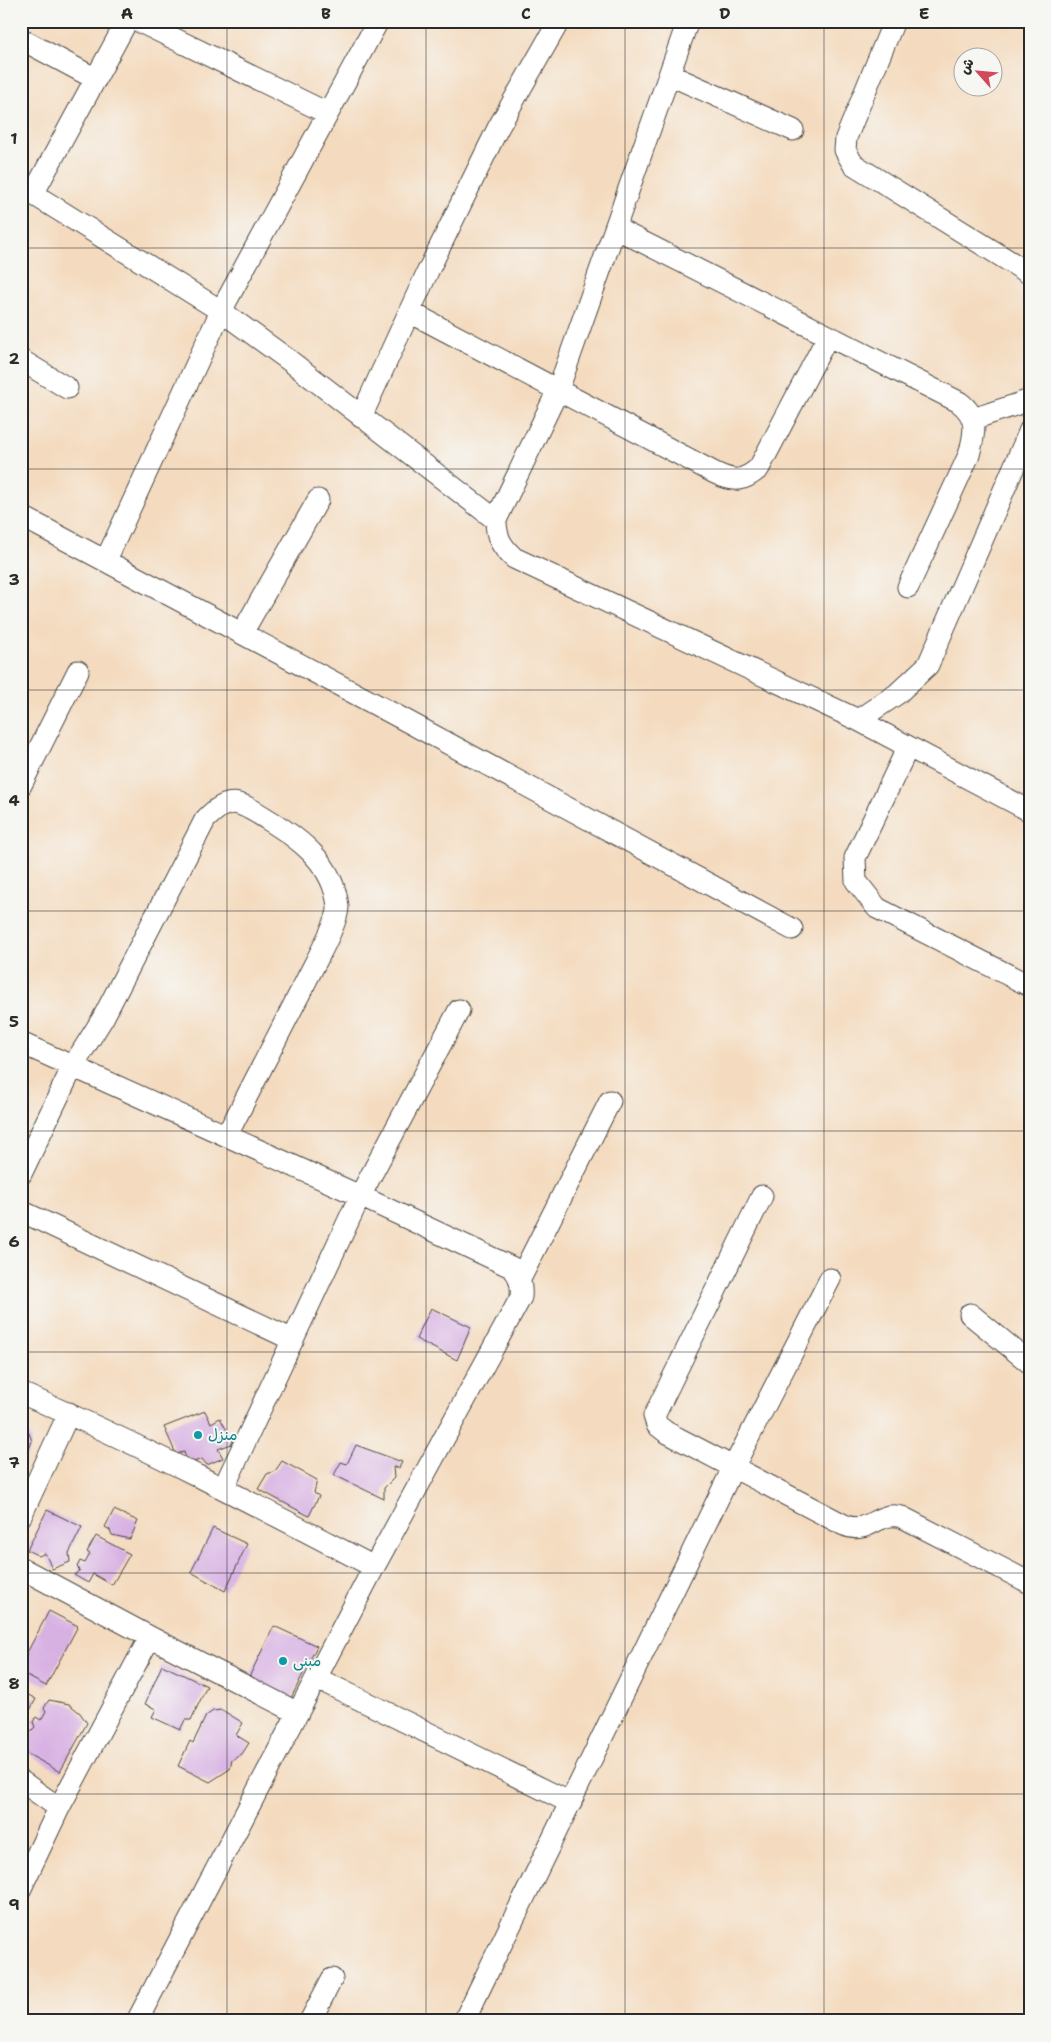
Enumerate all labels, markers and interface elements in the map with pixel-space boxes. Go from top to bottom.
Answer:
text: A [121,3,133,24]
text: B [321,3,331,24]
text: C [521,3,531,24]
text: D [719,3,731,24]
text: E [919,3,929,24]
north arrow [954,48,1004,98]
text: ش [955,55,978,77]
text: 1 [10,128,18,149]
text: 2 [8,348,20,369]
text: 3 [8,569,20,590]
text: 4 [8,790,20,811]
text: 5 [9,1011,19,1032]
text: 6 [8,1231,20,1252]
place label: منزل [208,1425,238,1445]
marker: منزل [192,1429,204,1441]
text: 7 [8,1452,20,1473]
place label: مبنى [293,1651,321,1671]
marker: مبنى [277,1655,289,1667]
text: 8 [8,1673,20,1694]
text: 9 [8,1894,20,1915]

